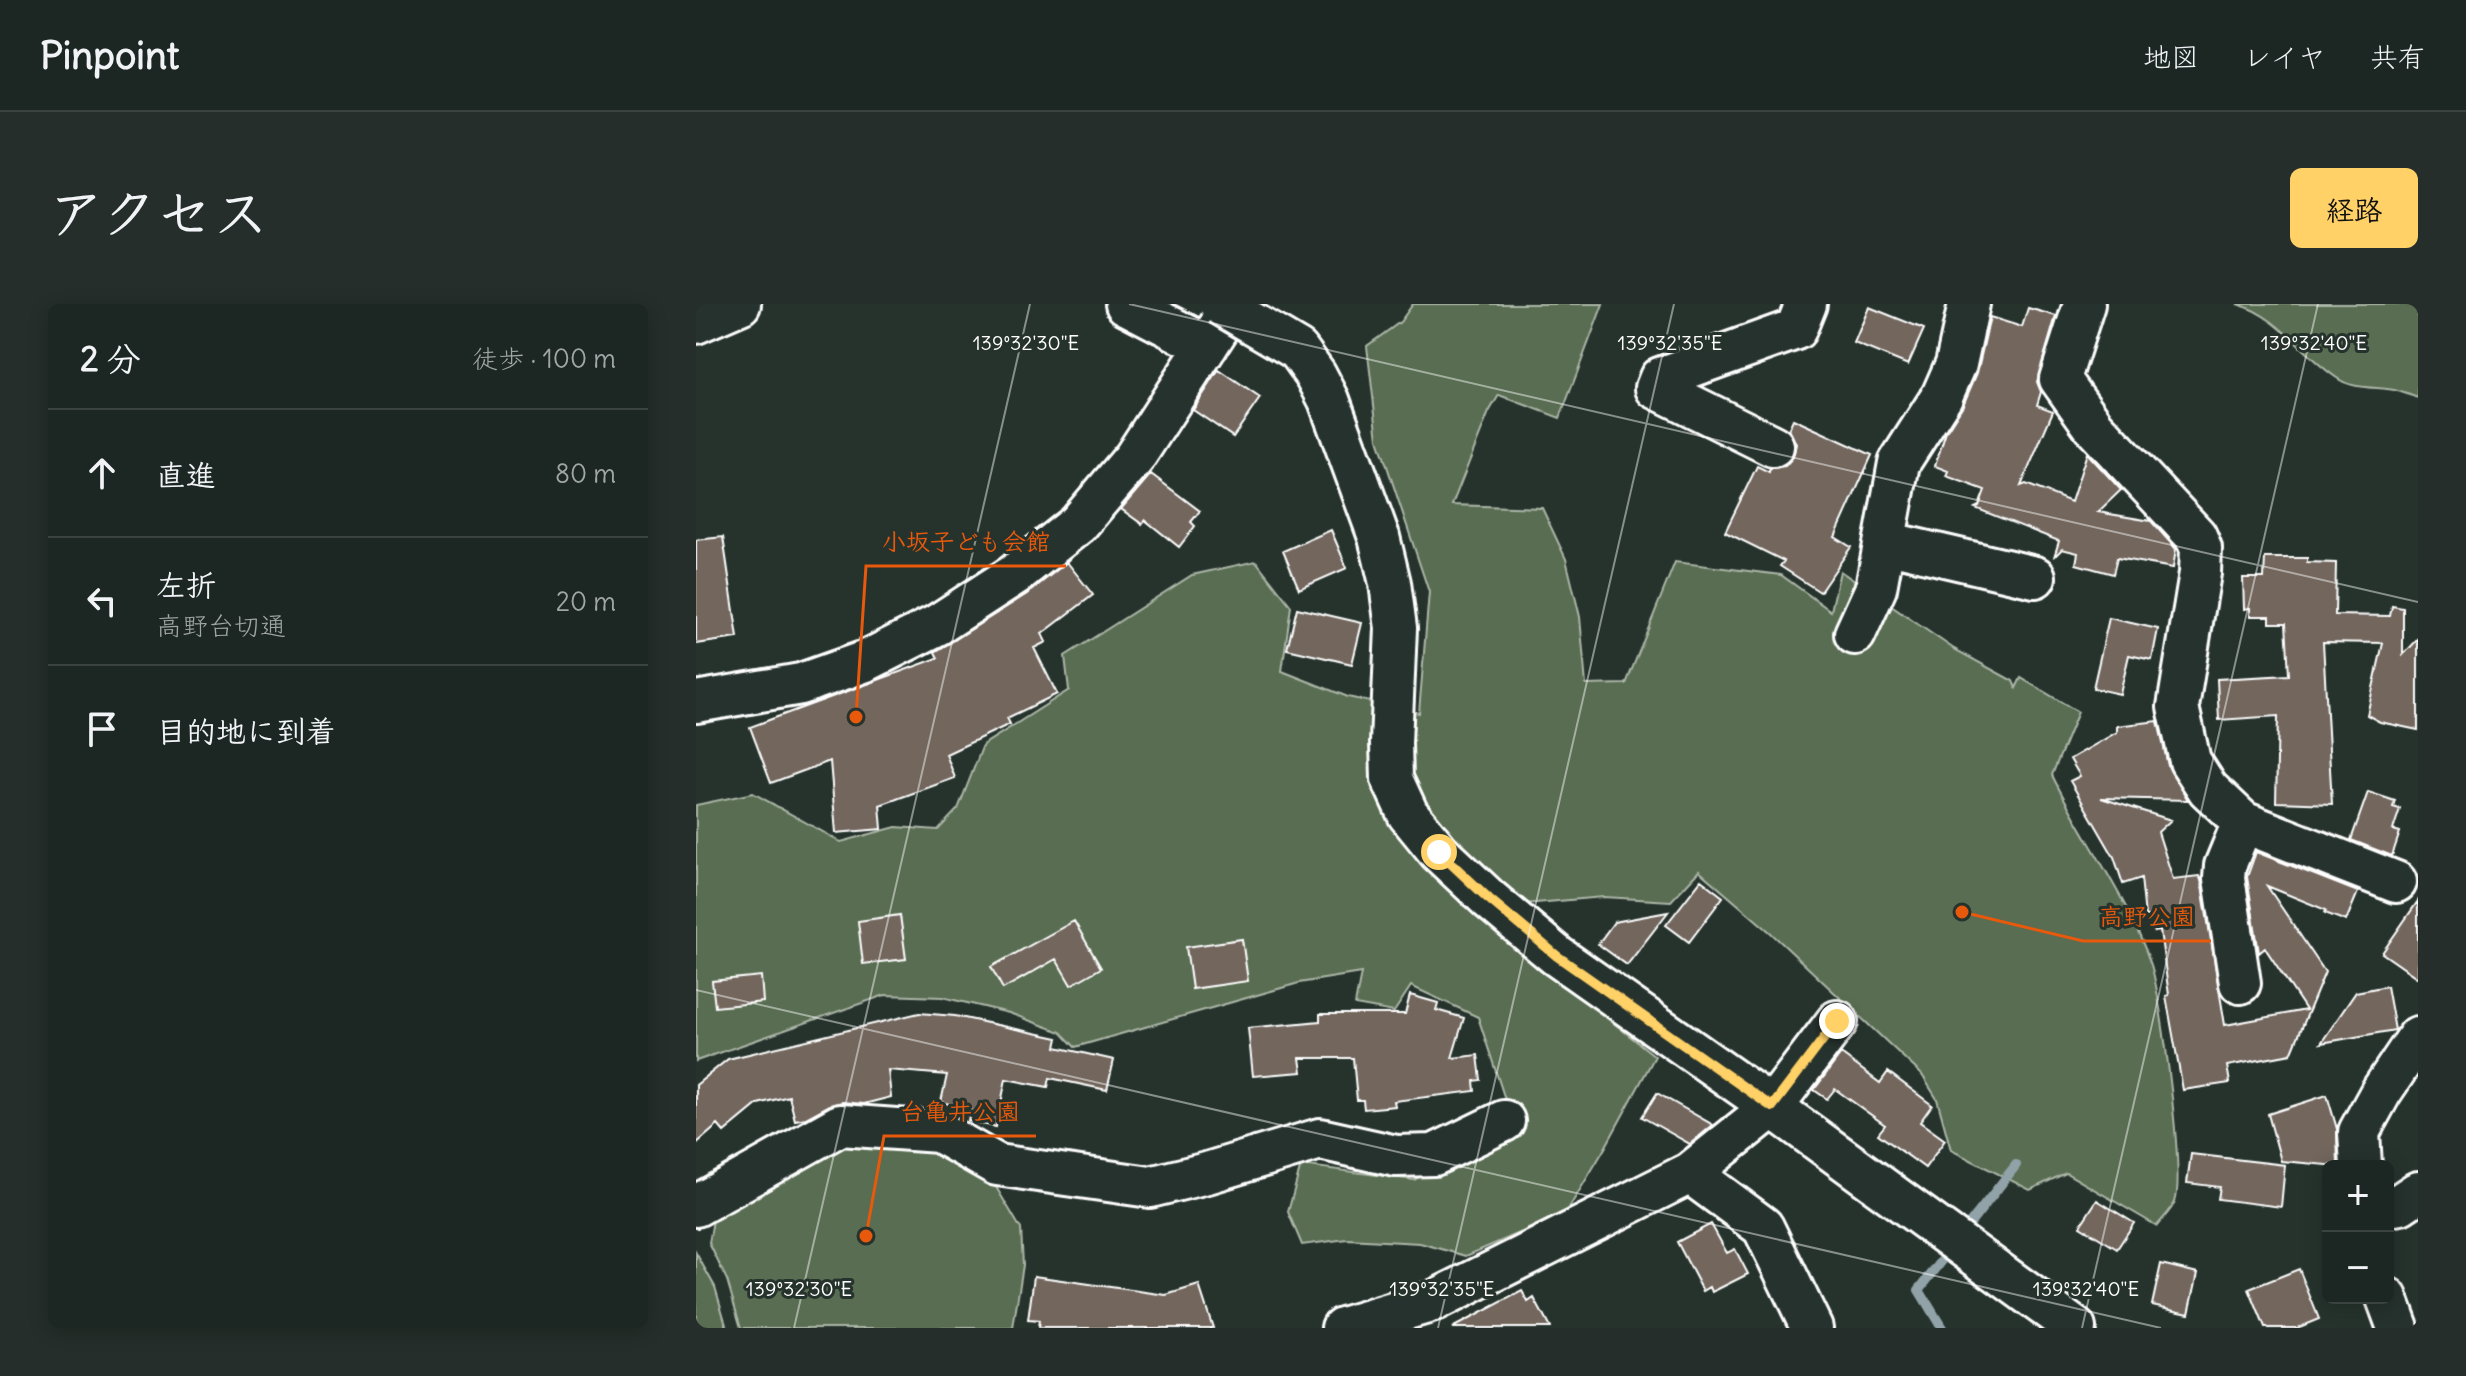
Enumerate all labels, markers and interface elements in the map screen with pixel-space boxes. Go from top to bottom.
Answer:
text: Pinpoint [40,32,179,79]
text: 地図 [2143,39,2199,75]
text: レイヤ [2243,39,2326,75]
text: 共有 [2370,39,2426,75]
button: 経路 [2290,168,2418,248]
text: アクセス [48,178,269,248]
text: 139°32'30"E [973,330,1079,355]
text: 139°32'35"E [1617,330,1723,355]
text: 139°32'40"E [2261,330,2367,355]
text: 2 分 [80,337,141,380]
text: 徒歩 · 100 m [472,342,616,375]
icon: ahead [80,451,124,495]
text: 直進 [156,456,216,494]
text: 80 m [555,457,616,490]
callout: 小坂子ども会館 [866,518,1066,566]
text: 小坂子ども会館 [882,526,1050,556]
text: 左折 [156,566,216,604]
icon: left [80,579,124,623]
text: 20 m [556,585,616,618]
text: 高野台切通 [156,609,286,642]
icon: arrive [80,707,124,751]
text: 目的地に到着 [156,712,336,750]
route start [1421,834,1457,870]
callout: 高野公園 [2083,893,2211,941]
text: 高野公園 [2099,901,2195,931]
route end [1819,1003,1855,1039]
callout: 台亀井公園 [884,1088,1036,1136]
text: 台亀井公園 [900,1096,1020,1126]
map controls [2322,1160,2394,1304]
button: + [2322,1160,2394,1232]
button: − [2322,1232,2394,1304]
text: 139°32'30"E [746,1276,852,1301]
text: 139°32'35"E [1389,1276,1495,1301]
text: 139°32'40"E [2033,1276,2139,1301]

